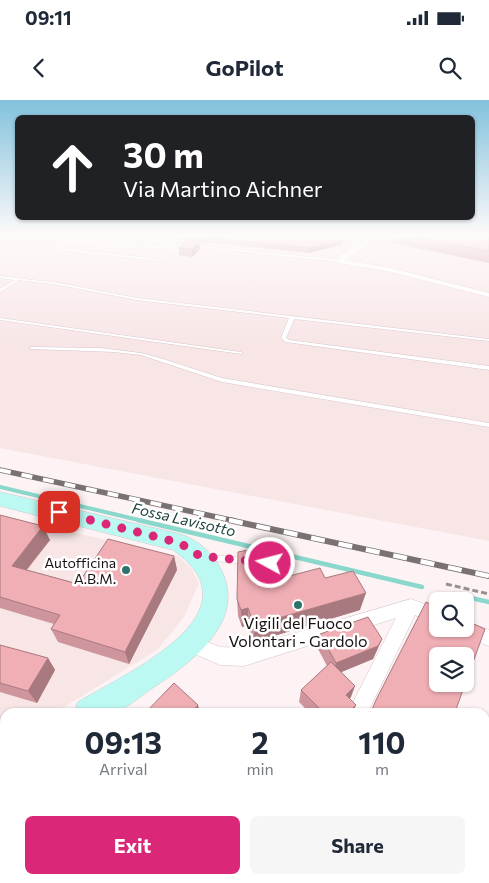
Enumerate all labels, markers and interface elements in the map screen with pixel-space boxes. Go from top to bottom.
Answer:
text: 09:11 [25,6,72,29]
icon: back [25,54,53,82]
text: GoPilot [206,54,283,81]
icon: search [436,54,464,82]
text: 30 m [123,132,204,175]
icon: ahead [40,135,105,200]
text: Via Martino Aichner [123,175,323,202]
pin [38,491,80,533]
icon: arrive [45,498,73,526]
water label: Fossa Lavisotto [130,498,238,540]
position arrow [243,536,295,588]
place label: Autofficina A.B.M. [45,554,116,587]
marker: Autofficina A.B.M. [120,564,132,576]
map controls [429,592,474,692]
button: search [429,592,474,637]
marker: Vigili del Fuoco Volontari - Gardolo [292,599,304,611]
place label: Vigili del Fuoco Volontari - Gardolo [228,613,368,650]
button: layers [429,647,474,692]
text: 09:13 [85,723,162,760]
text: 2 [252,723,269,760]
text: 110 [358,723,405,760]
text: Arrival [99,759,147,778]
text: min [247,759,274,778]
text: m [375,759,389,778]
button: Exit [25,816,240,874]
button: Share [250,816,465,874]

